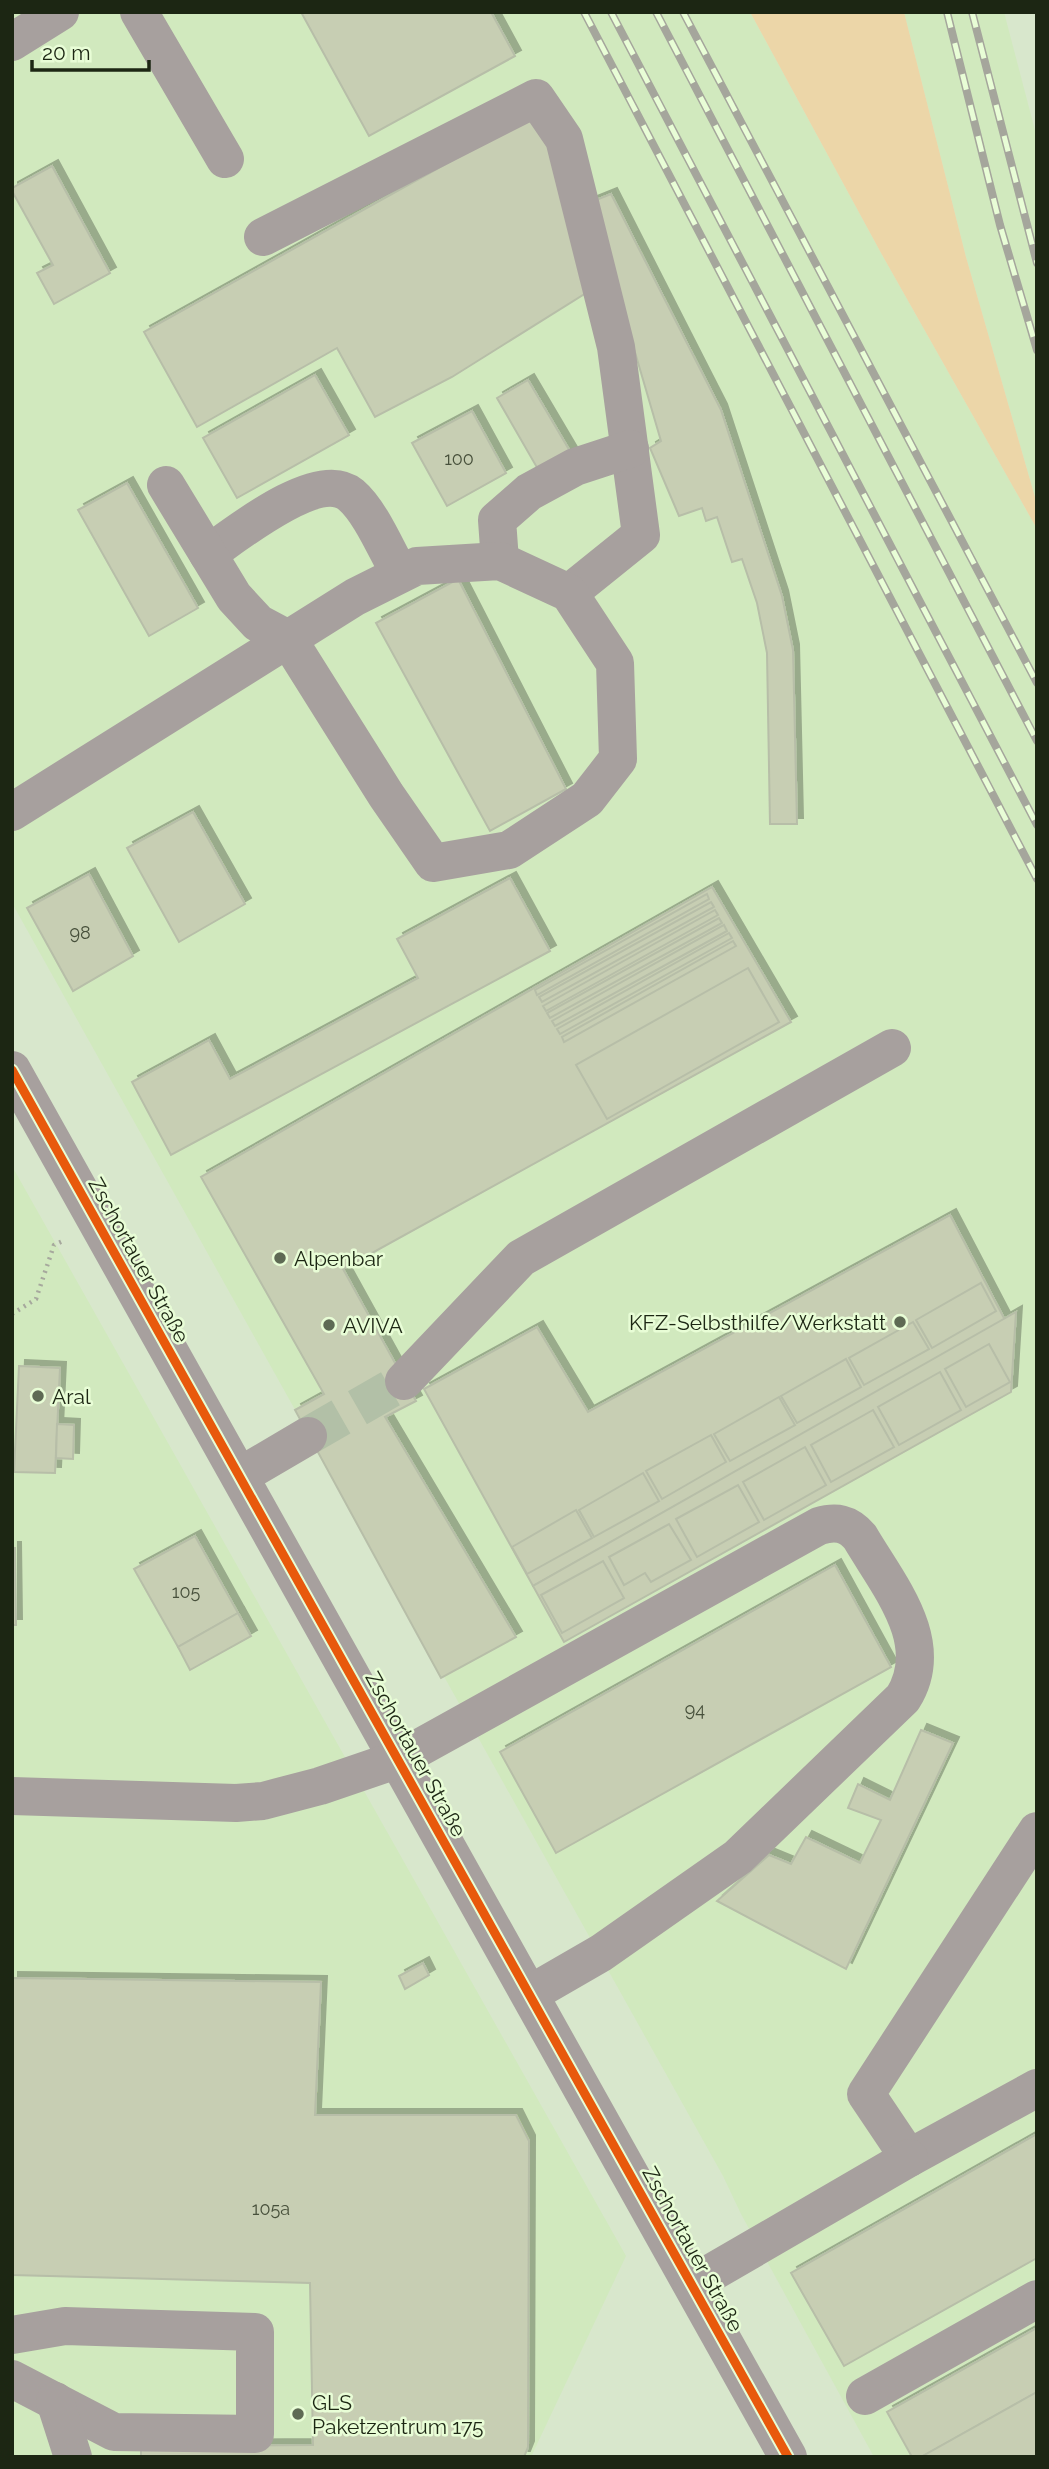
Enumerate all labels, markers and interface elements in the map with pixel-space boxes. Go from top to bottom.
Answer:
scale bar [32,28,149,72]
text: 20 m [42,40,90,65]
house number: 100 [444,448,474,469]
house number: 98 [69,922,91,943]
street label: Zschortauer Straße [83,1173,195,1347]
place label: Alpenbar [294,1246,384,1271]
marker: Alpenbar [272,1250,288,1266]
place label: KFZ-Selbsthilfe/Werkstatt [629,1310,886,1335]
place label: AVIVA [343,1313,403,1338]
marker: KFZ-Selbsthilfe/Werkstatt [892,1314,908,1330]
marker: AVIVA [321,1317,337,1333]
place label: Aral [52,1384,91,1409]
marker: Aral [30,1388,46,1404]
house number: 105 [172,1581,200,1602]
street label: Zschortauer Straße [360,1667,472,1841]
house number: 94 [685,1699,705,1720]
street label: Zschortauer Straße [637,2162,749,2336]
house number: 105a [252,2198,290,2219]
place label: GLS Paketzentrum 175 [312,2390,484,2439]
marker: GLS Paketzentrum 175 [290,2406,306,2422]

